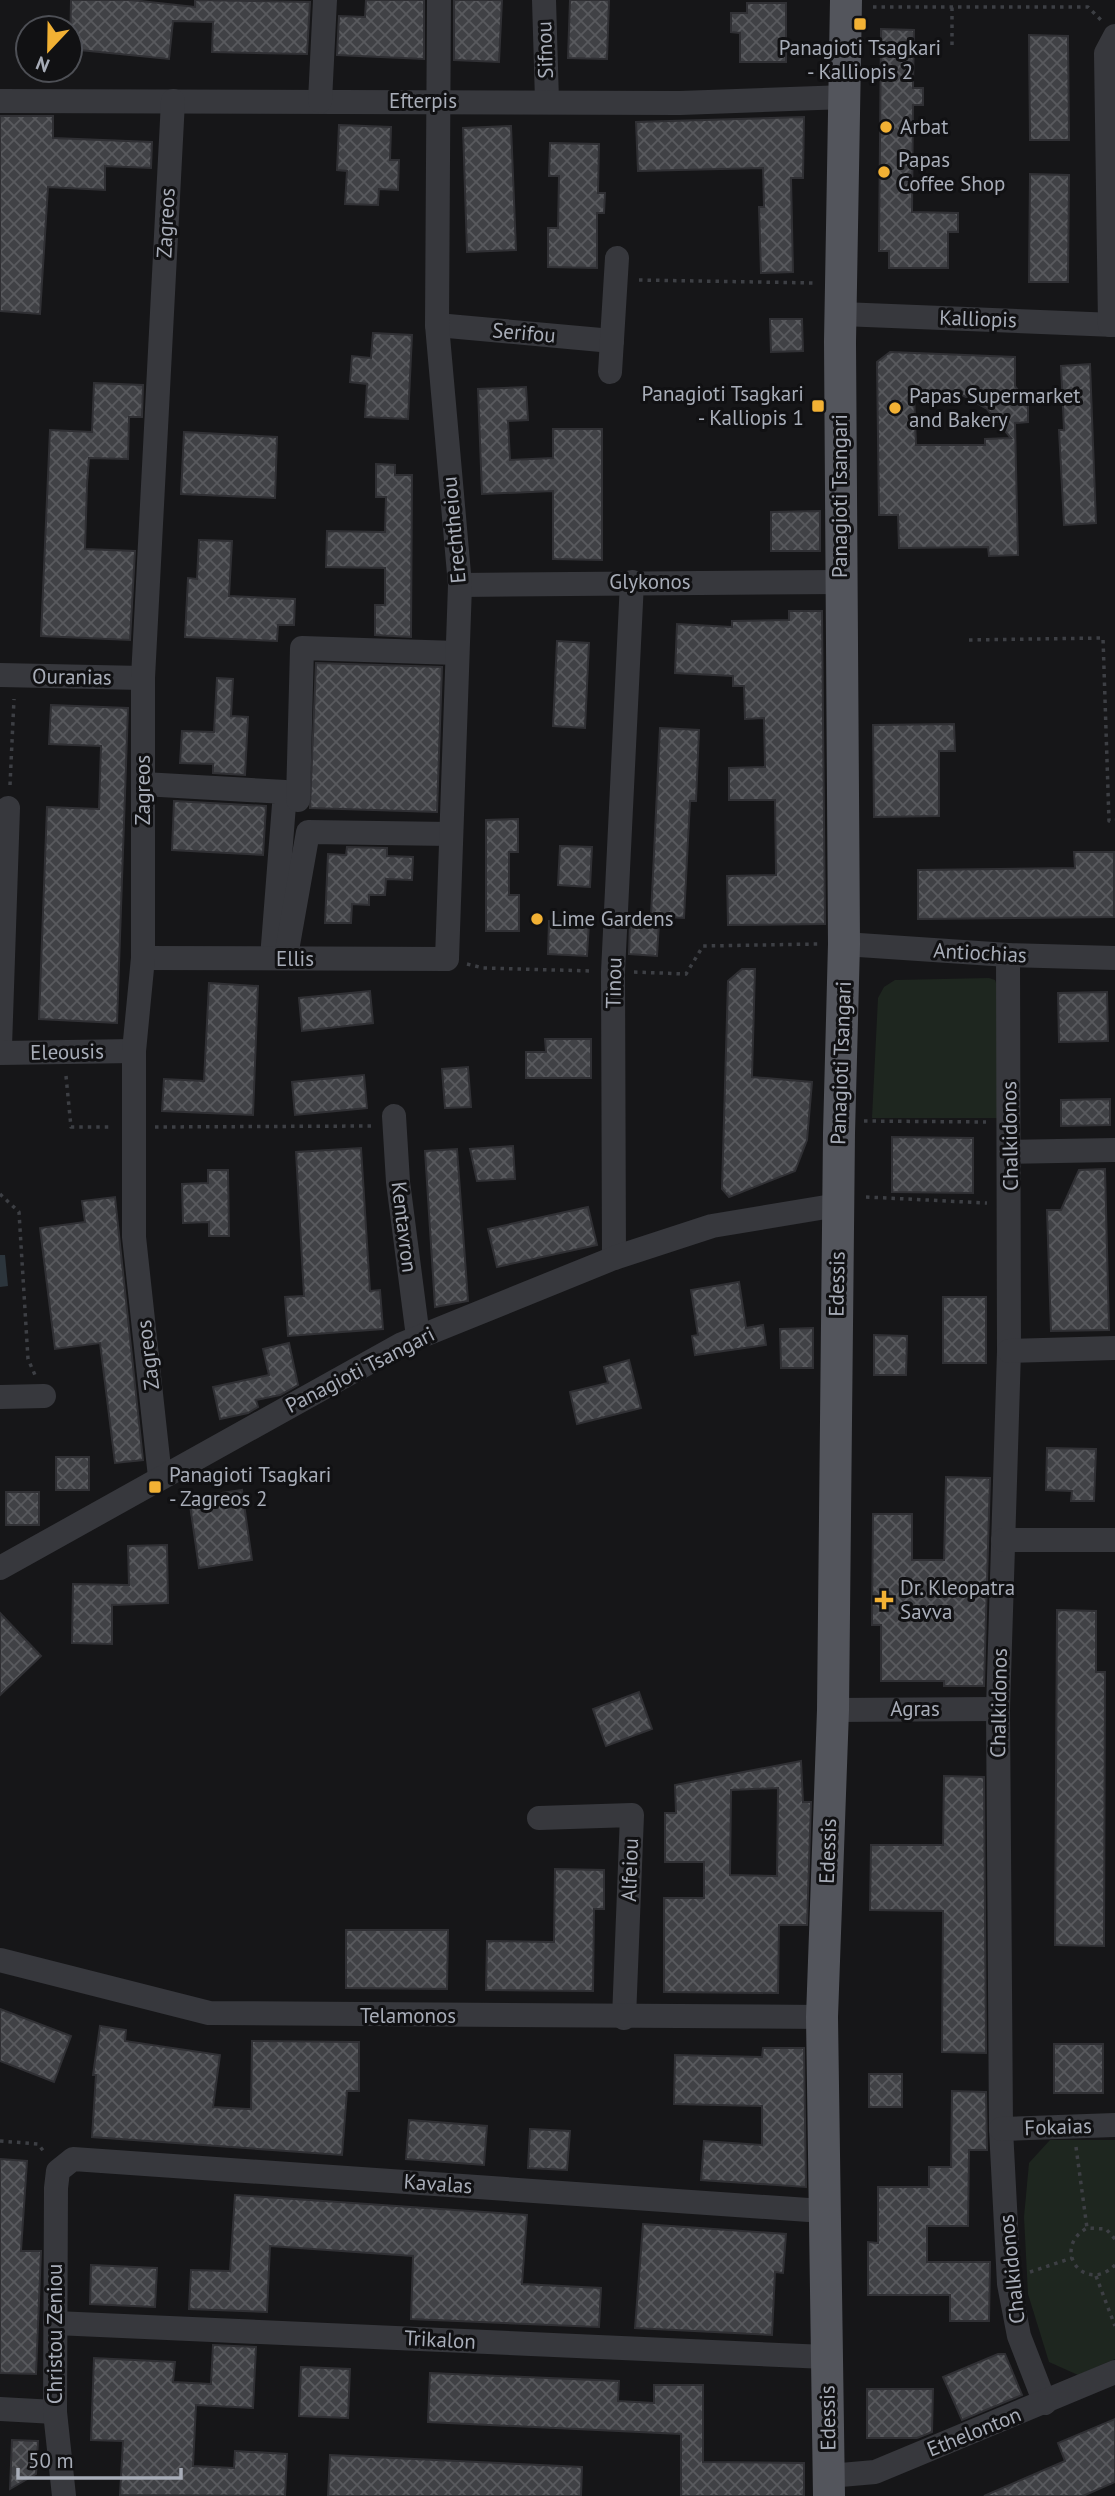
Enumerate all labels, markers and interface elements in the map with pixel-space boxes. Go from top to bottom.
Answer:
north arrow [14,14,84,84]
marker: Panagioti Tsagkari - Kalliopis 2 [852,16,868,32]
street label: Sifnou [530,21,559,79]
place label: Panagioti Tsagkari - Kalliopis 2 [779,34,941,85]
text: N [32,51,53,78]
street label: Efterpis [389,87,457,114]
place label: Arbat [900,113,948,140]
marker: Arbat [878,119,894,135]
place label: Papas Coffee Shop [898,146,1005,197]
marker: Papas Coffee Shop [876,164,892,180]
street label: Zagreos [150,187,181,259]
street label: Kalliopis [939,304,1017,333]
street label: Serifou [491,316,557,349]
place label: Panagioti Tsagkari - Kalliopis 1 [642,380,804,431]
place label: Papas Supermarket and Bakery [909,382,1081,433]
marker: Panagioti Tsagkari - Kalliopis 1 [810,398,826,414]
marker: Papas Supermarket and Bakery [887,400,903,416]
street label: Panagioti Tsangari [826,414,853,578]
street label: Erechtheiou [435,475,472,585]
street label: Glykonos [609,568,691,595]
street label: Ouranias [32,662,112,691]
street label: Zagreos [129,755,156,825]
place label: Lime Gardens [551,905,674,932]
marker: Lime Gardens [529,911,545,927]
street label: Antiochias [933,937,1027,968]
street label: Ellis [276,945,314,972]
street label: Tinou [600,957,627,1009]
street label: Panagioti Tsangari [824,981,857,1145]
street label: Eleousis [30,1037,104,1066]
street label: Chalkidonos [995,1081,1024,1191]
street label: Kentavron [386,1180,423,1274]
street label: Edessis [822,1251,851,1317]
street label: Zagreos [130,1318,165,1392]
street label: Panagioti Tsangari [281,1320,439,1419]
place label: Panagioti Tsagkari - Zagreos 2 [169,1461,331,1512]
marker: Panagioti Tsagkari - Zagreos 2 [147,1479,163,1495]
place label: Dr. Kleopatra Savva [900,1574,1015,1625]
marker: Dr. Kleopatra Savva [874,1590,894,1610]
street label: Chalkidonos [984,1648,1013,1758]
street label: Agras [890,1695,940,1722]
street label: Edessis [813,1818,842,1884]
street label: Alfeiou [615,1838,644,1902]
street label: Telamonos [360,2002,456,2029]
street label: Fokaias [1024,2112,1092,2141]
street label: Kavalas [403,2168,473,2199]
street label: Chalkidonos [992,2213,1031,2325]
street label: Christou Zeniou [41,2264,68,2404]
street label: Trikalon [404,2324,476,2355]
street label: Edessis [813,2385,842,2451]
street label: Ethelonton [923,2400,1025,2463]
scale bar [18,2436,180,2480]
text: 50 m [28,2447,74,2474]

